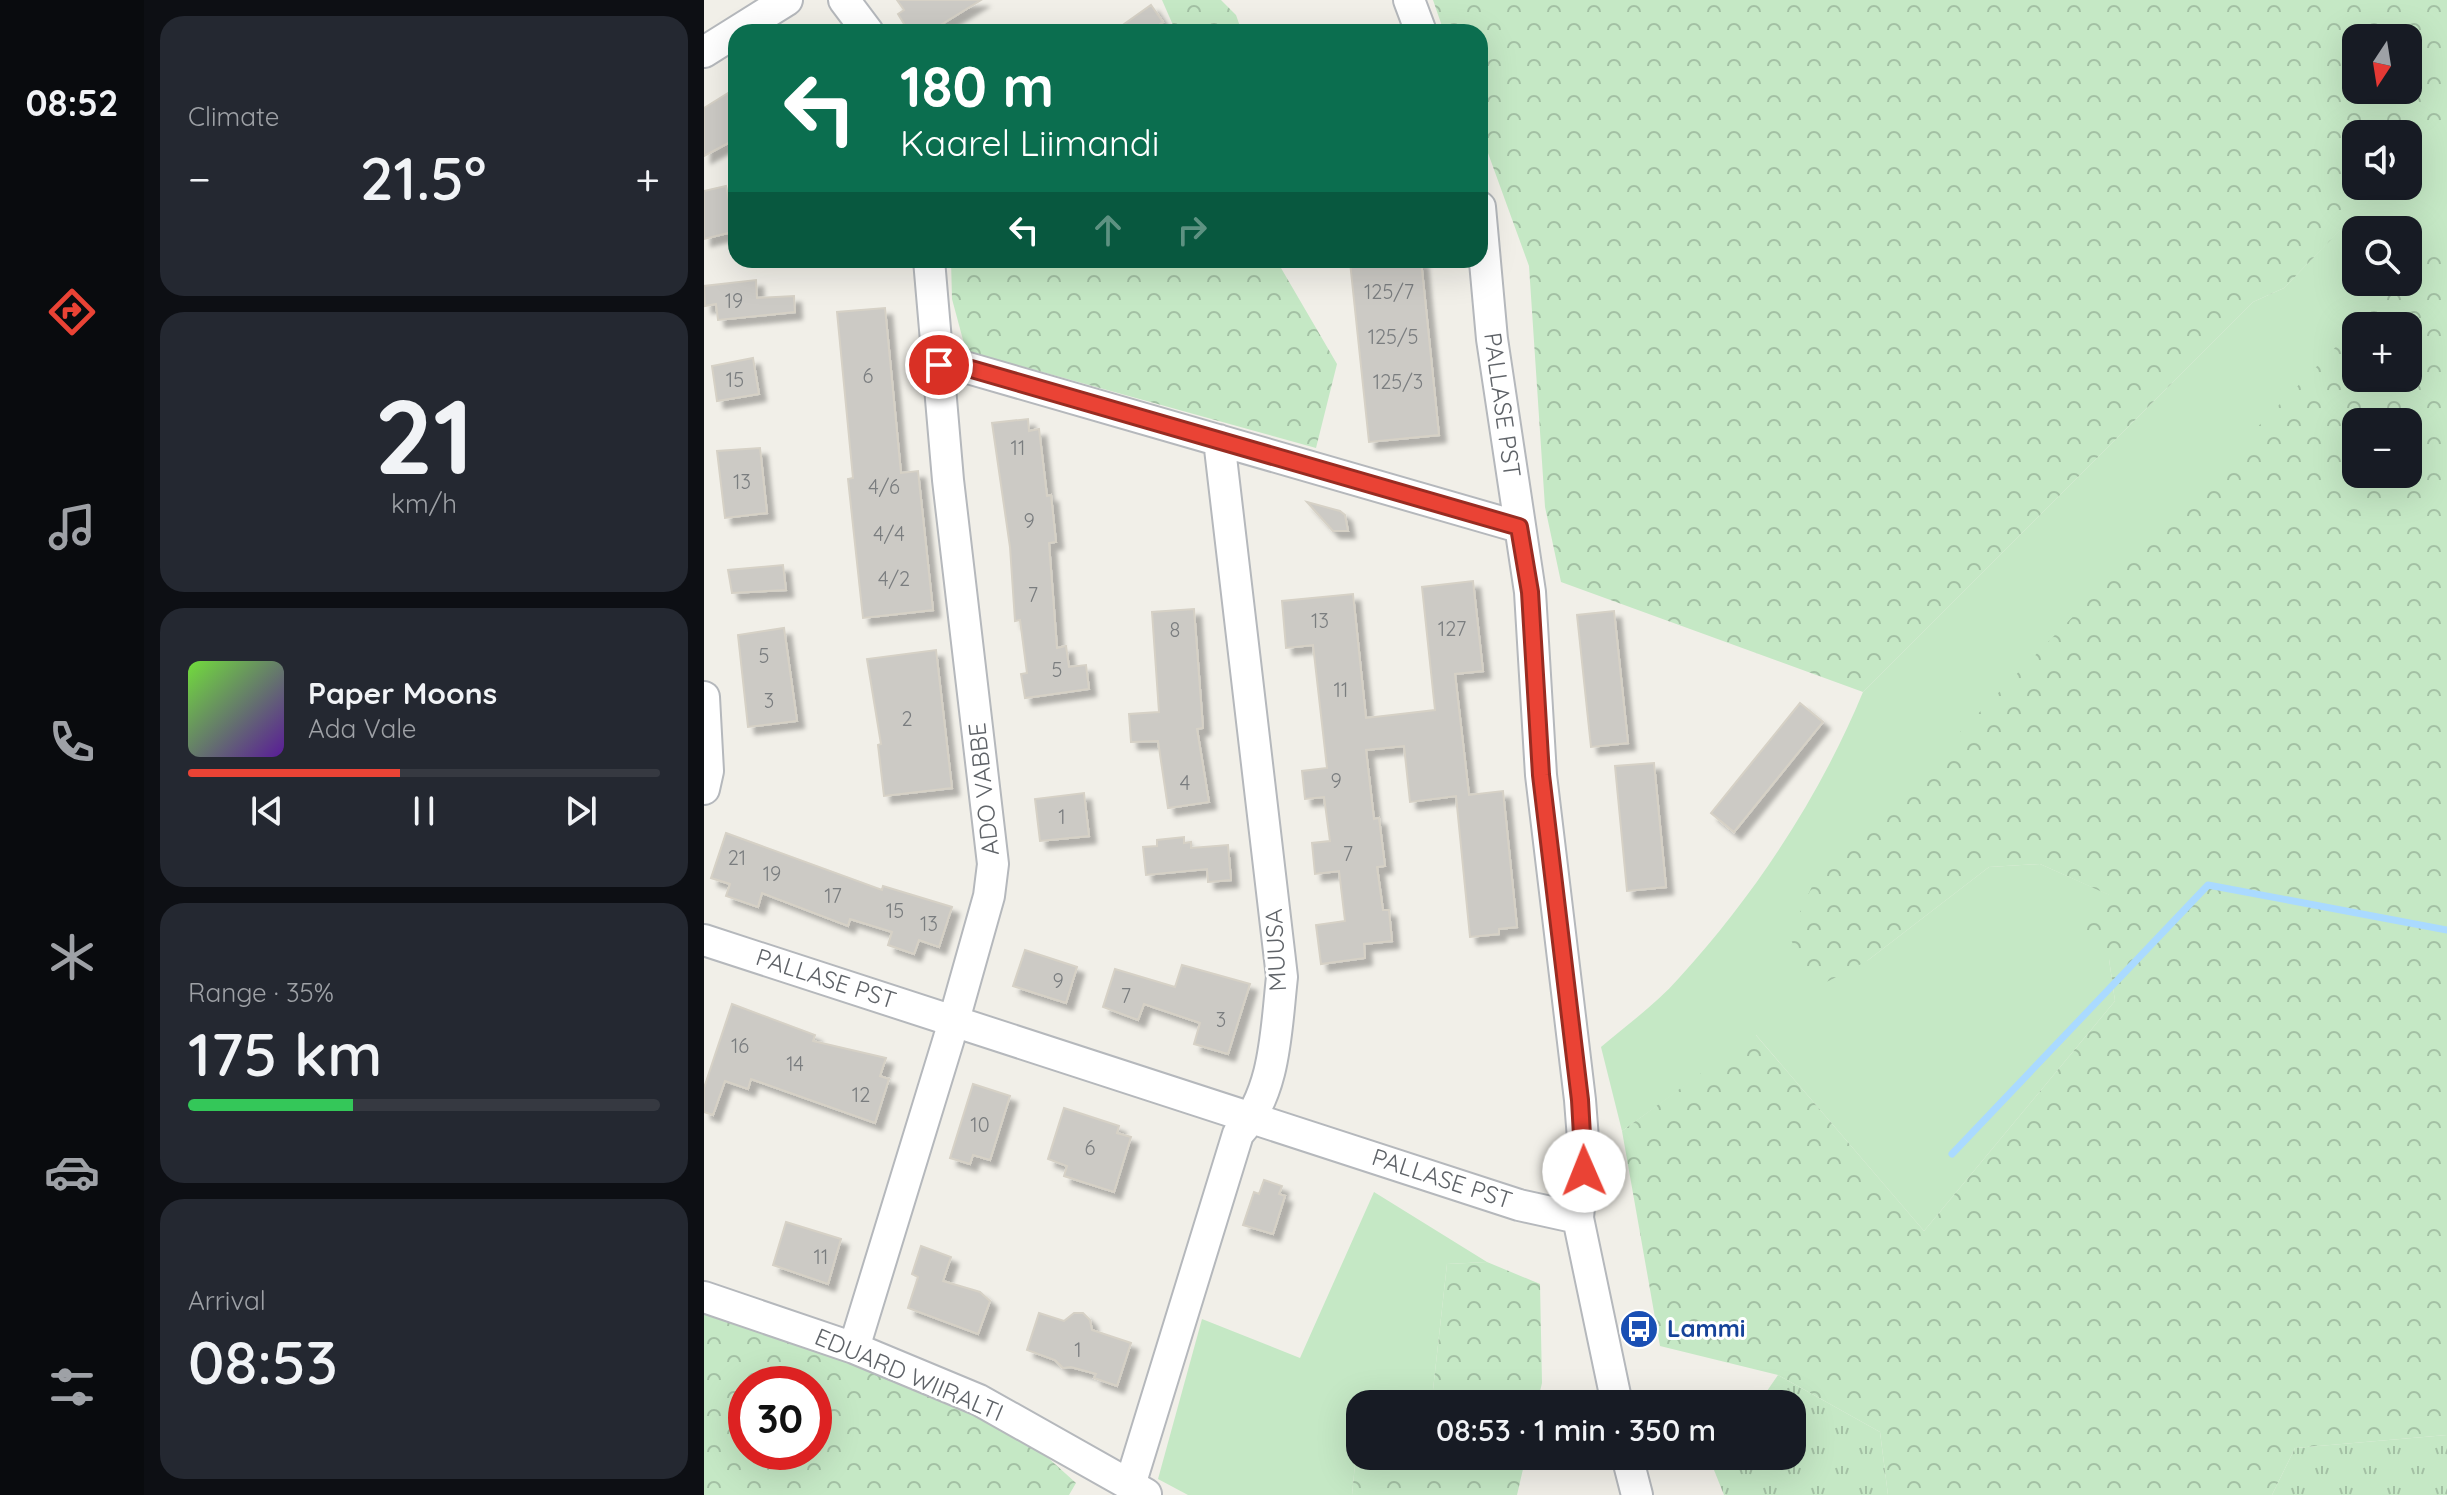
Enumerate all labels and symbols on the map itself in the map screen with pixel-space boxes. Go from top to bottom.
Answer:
north arrow [2342,24,2422,104]
house number: 125/7 [1364,279,1414,304]
house number: 19 [725,288,743,313]
house number: 125/5 [1368,324,1418,349]
pin [905,331,973,399]
street label: PALLASE PST [1478,331,1528,479]
house number: 6 [863,363,874,388]
house number: 15 [726,367,744,392]
house number: 125/3 [1373,369,1423,394]
house number: 11 [1011,435,1025,460]
house number: 13 [733,469,751,494]
house number: 4/6 [868,474,900,499]
house number: 9 [1023,508,1035,533]
house number: 4/4 [873,521,905,546]
house number: 4/2 [878,566,910,591]
house number: 7 [1028,582,1038,607]
house number: 13 [1311,608,1329,633]
house number: 127 [1438,616,1466,641]
house number: 8 [1170,617,1180,642]
house number: 5 [759,643,769,668]
house number: 5 [1052,657,1062,682]
house number: 11 [1334,677,1348,702]
house number: 3 [764,688,774,713]
house number: 2 [901,706,913,731]
street label: ADO VABBE [961,721,1005,857]
house number: 9 [1330,768,1342,793]
house number: 4 [1180,770,1190,795]
house number: 1 [1058,804,1066,829]
house number: 7 [1343,841,1353,866]
house number: 21 [728,845,746,870]
house number: 19 [763,861,781,886]
house number: 17 [824,883,842,908]
house number: 15 [886,898,904,923]
street label: MUUSA [1258,908,1292,992]
house number: 13 [920,911,938,936]
street label: PALLASE PST [752,941,900,1015]
house number: 9 [1052,968,1064,993]
house number: 7 [1121,983,1131,1008]
house number: 3 [1216,1007,1226,1032]
house number: 16 [731,1033,749,1058]
house number: 14 [786,1051,804,1076]
house number: 12 [852,1082,870,1107]
house number: 10 [970,1112,990,1137]
position arrow [1542,1129,1626,1213]
house number: 6 [1085,1135,1096,1160]
street label: PALLASE PST [1368,1141,1516,1215]
house number: 11 [814,1244,828,1269]
bus stop icon: Lammi [1618,1308,1660,1350]
place label: Lammi [1667,1313,1745,1343]
street label: EDUARD WIIRALTI [811,1321,1008,1427]
house number: 1 [1074,1337,1082,1362]
speed limit sign: 30 [728,1366,832,1470]

